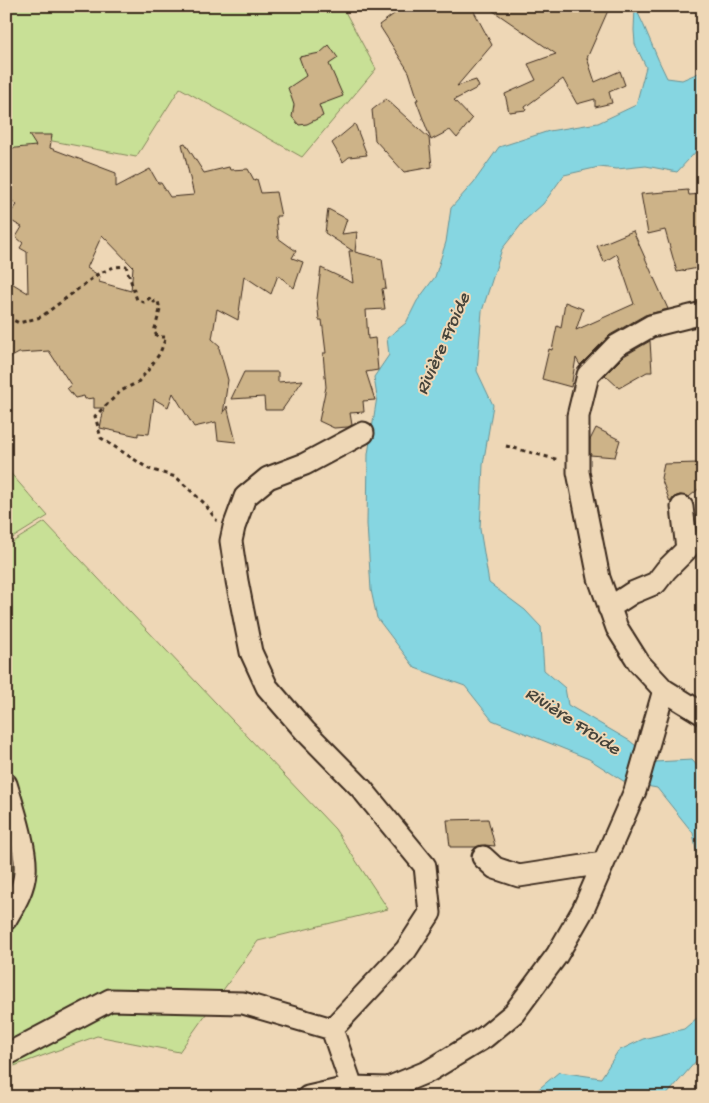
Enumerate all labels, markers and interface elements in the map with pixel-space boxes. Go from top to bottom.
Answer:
water label: Rivière Froide [412,289,477,399]
water label: Rivière Froide [520,683,625,762]

